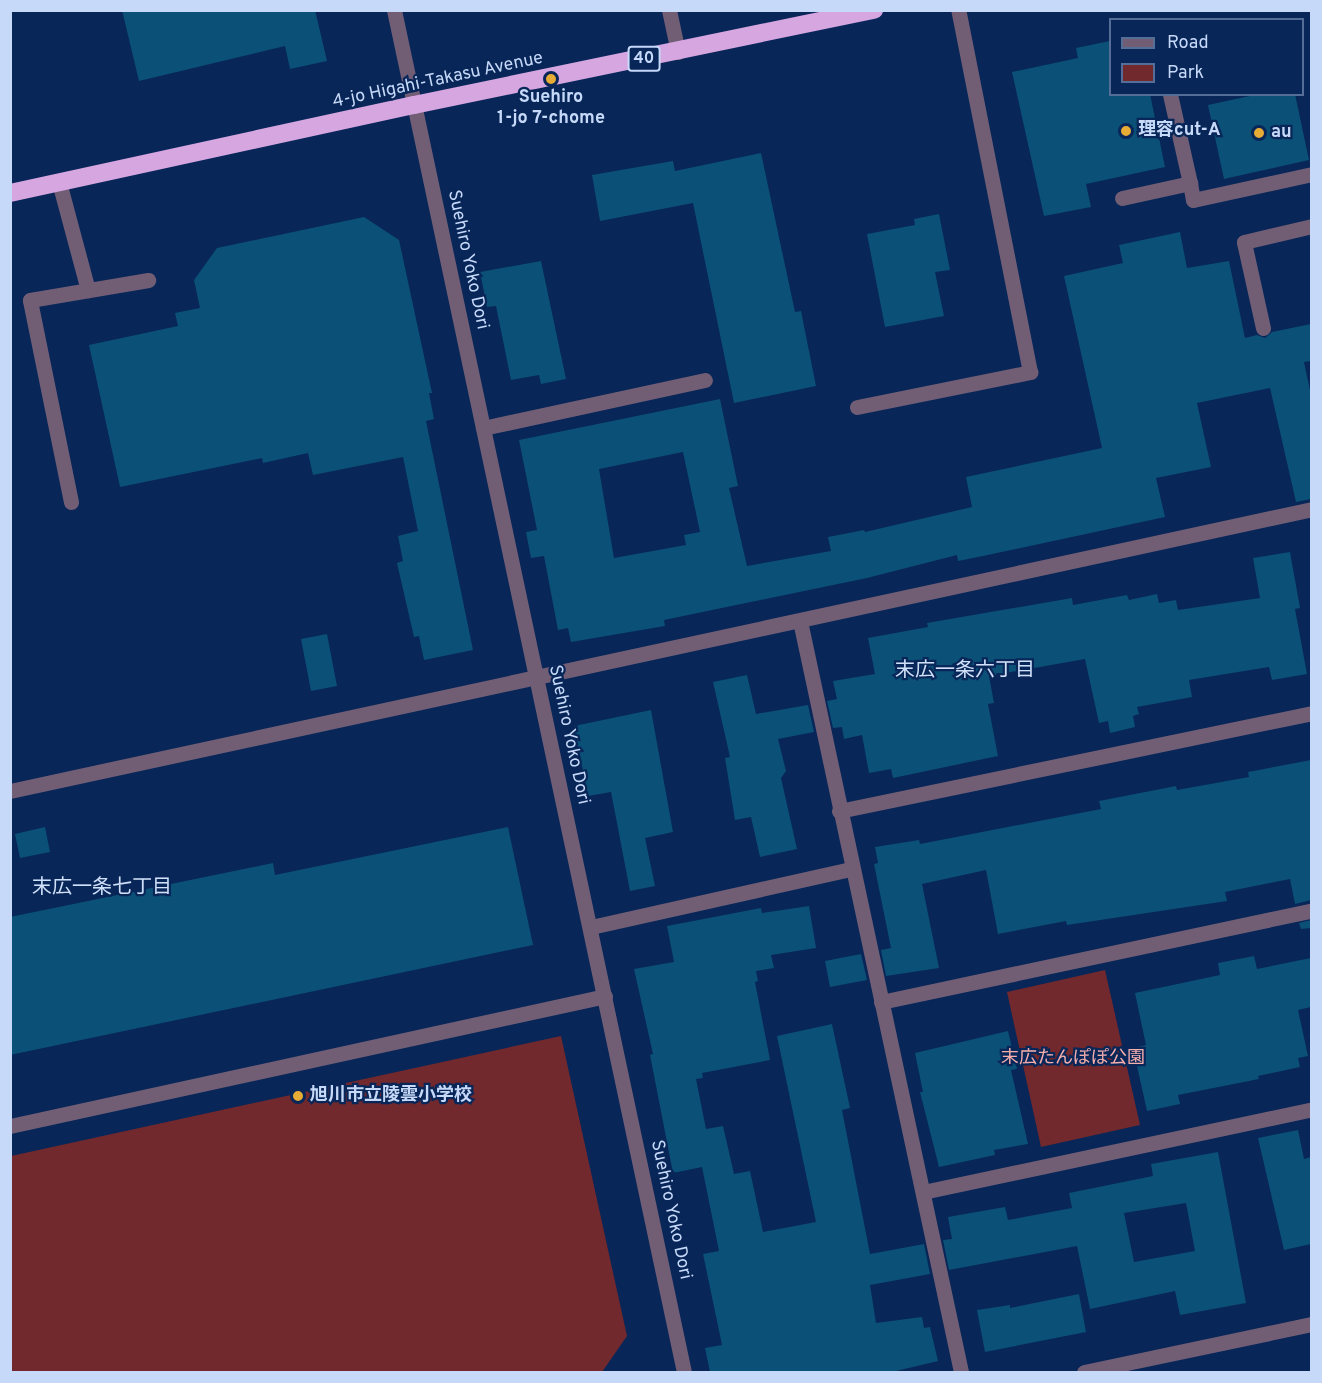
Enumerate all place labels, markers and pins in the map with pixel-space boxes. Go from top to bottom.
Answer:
marker: Suehiro 1-jo 7-chome [544,72,558,86]
place label: Suehiro 1-jo 7-chome [497,88,605,130]
place label: 理容cut-A [1138,120,1221,142]
place label: au [1271,122,1292,144]
marker: 理容cut-A [1119,124,1133,138]
marker: au [1252,126,1266,140]
place label: 旭川市立陵雲小学校 [310,1085,472,1107]
marker: 旭川市立陵雲小学校 [291,1089,305,1103]

